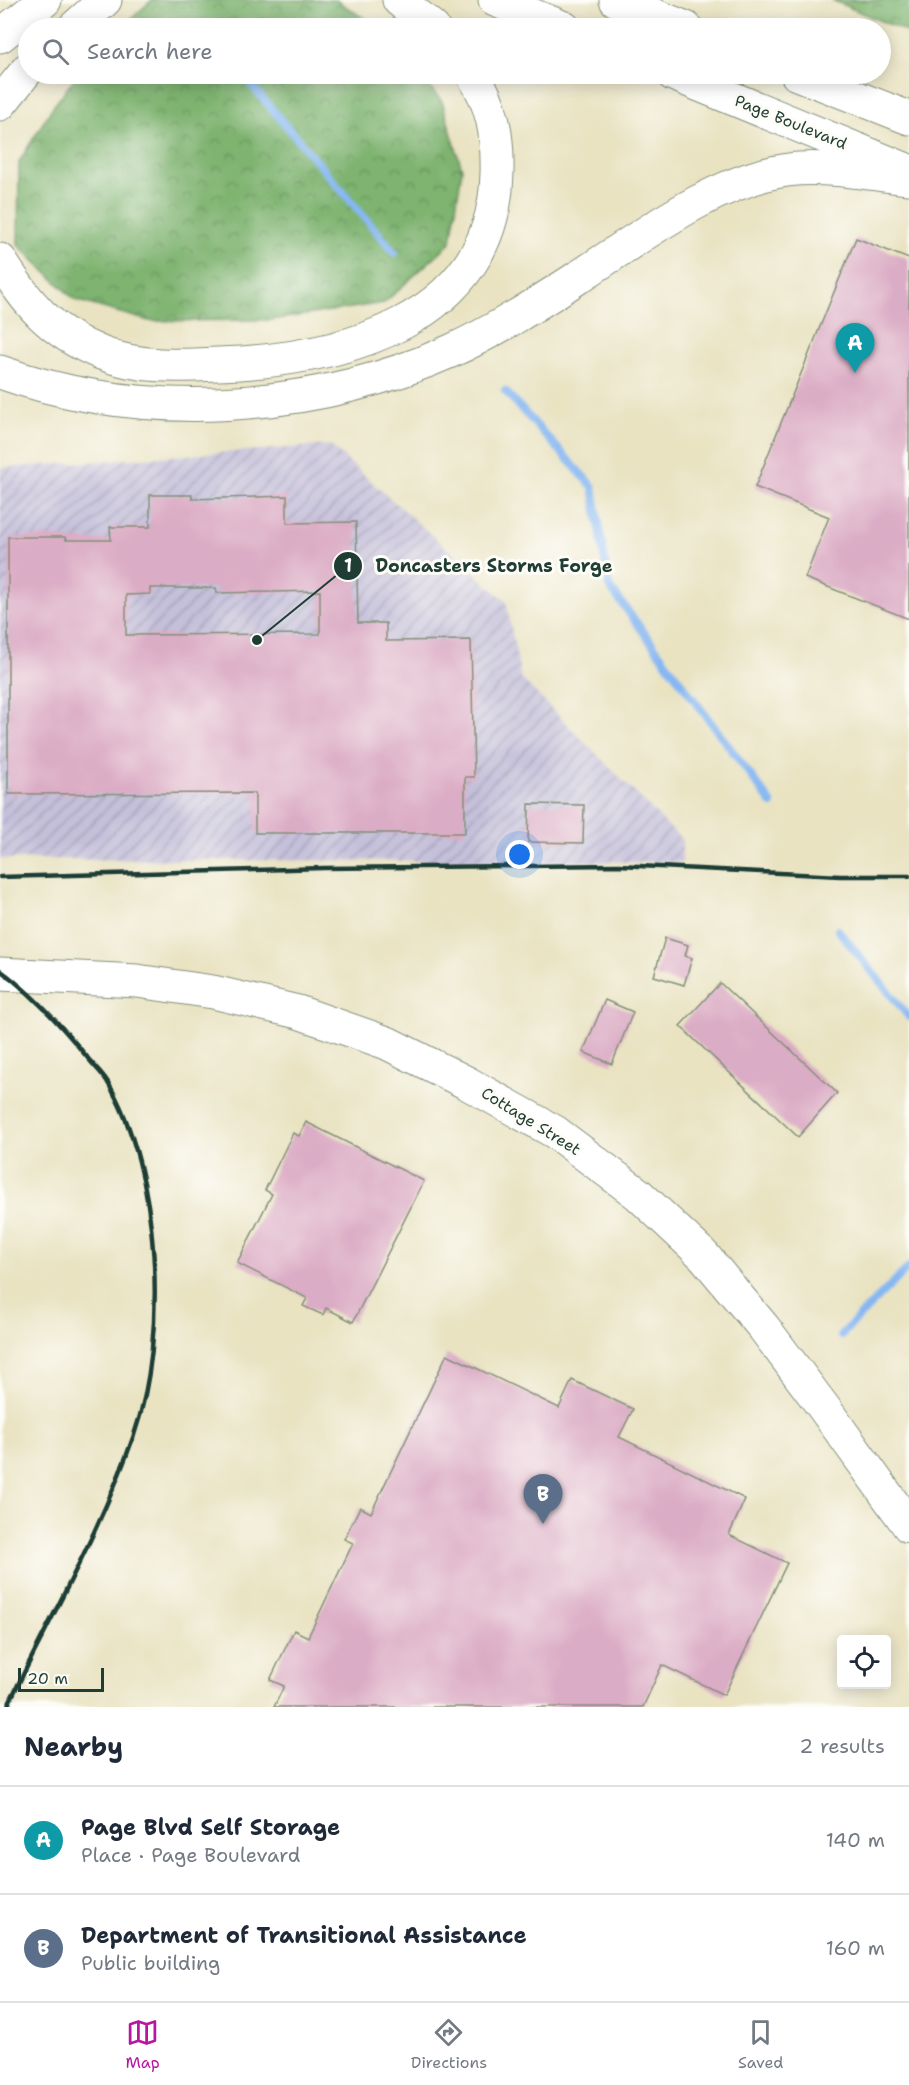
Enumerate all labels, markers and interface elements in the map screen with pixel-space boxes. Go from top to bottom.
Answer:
search box [18,18,891,84]
icon: search [39,35,72,68]
text: Search here [87,37,213,66]
street label: Page Boulevard [732,90,850,154]
pin: A [836,324,874,373]
callout: Doncasters Storms Forge [333,548,624,584]
text: 1 [344,554,352,578]
text: Doncasters Storms Forge [375,554,613,578]
your location [505,840,534,869]
street label: Cottage Street [477,1082,585,1160]
pin: B [524,1474,562,1524]
map controls [837,1635,891,1689]
button: locate [837,1635,891,1689]
scale bar [18,1665,104,1692]
text: 20 m [27,1668,68,1689]
text: Nearby [24,1729,123,1764]
text: 2 results [799,1733,885,1759]
text: Page Blvd Self Storage [81,1813,340,1842]
text: A [36,1827,51,1853]
text: 140 m [826,1827,885,1853]
text: Place · Page Boulevard [81,1842,300,1868]
text: Department of Transitional Assistance [81,1921,527,1950]
text: B [37,1935,50,1961]
text: 160 m [826,1935,885,1961]
text: Public building [81,1950,220,1976]
tab: Map [126,2016,160,2073]
tab: Directions [411,2016,487,2073]
tab: Saved [738,2016,784,2073]

